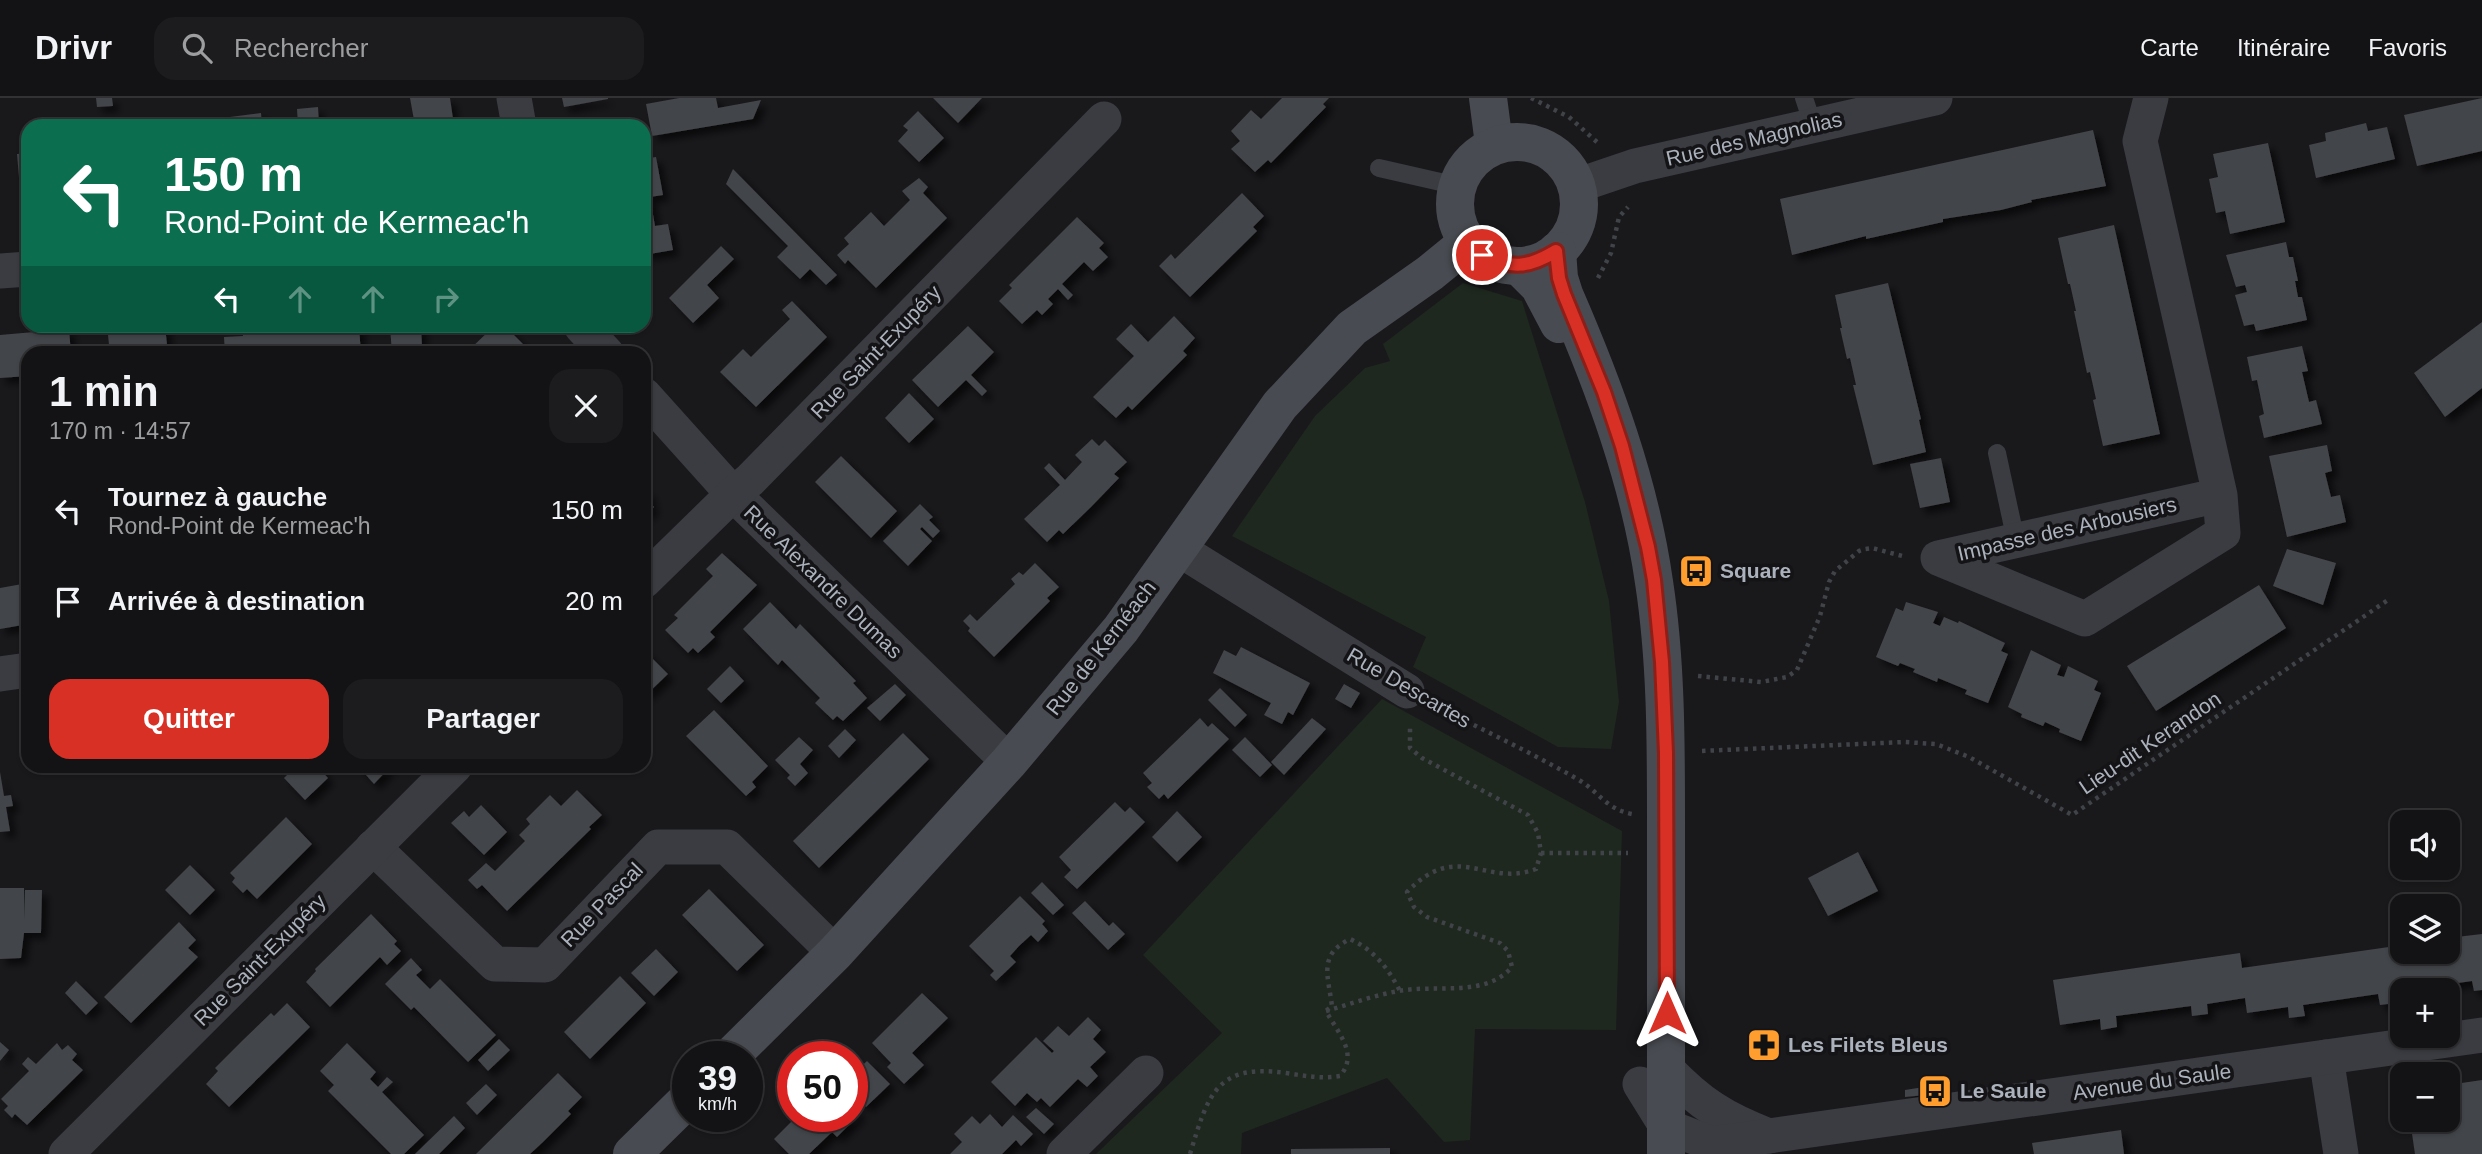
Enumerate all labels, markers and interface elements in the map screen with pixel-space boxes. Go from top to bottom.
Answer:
search box [154,17,644,80]
text: Drivr [35,29,112,66]
icon: search [178,29,216,67]
text: Rechercher [234,33,368,63]
text: Carte [2140,34,2199,61]
text: Itinéraire [2237,34,2330,61]
text: Favoris [2368,34,2447,61]
street label: Rue des Magnolias [1664,107,1844,170]
icon: left [49,147,140,238]
text: 150 m [164,147,303,201]
text: Rond-Point de Kermeac'h [164,204,529,240]
pin [1452,225,1512,285]
icon: arrive [1463,236,1501,274]
icon: left [208,280,246,318]
icon: ahead [281,280,319,318]
icon: ahead [354,280,392,318]
icon: right [427,280,465,318]
street label: Rue Saint-Exupéry [806,280,945,423]
text: 1 min [49,368,159,415]
button: close [549,369,623,443]
text: 170 m · 14:57 [49,418,191,444]
text: Tournez à gauche [108,482,327,512]
icon: left [49,492,87,530]
street label: Impasse des Arbousiers [1955,492,2179,565]
text: 150 m [551,495,623,525]
street label: Rue Alexandre Dumas [740,500,907,663]
text: Rond-Point de Kermeac'h [108,513,371,539]
bus stop icon: Square [1677,552,1715,590]
place label: Square [1720,559,1791,582]
street label: Rue de Kernéach [1041,576,1160,719]
icon: arrive [49,583,87,621]
text: Arrivée à destination [108,586,365,616]
text: 20 m [565,586,623,616]
street label: Rue Descartes [1343,643,1475,732]
button: Quitter [49,679,329,759]
button: Partager [343,679,623,759]
street label: Lieu-dit Kerandon [2075,687,2225,798]
map controls [2390,810,2460,1132]
button: sound [2390,810,2460,880]
street label: Rue Pascal [556,858,647,951]
street label: Rue Saint-Exupéry [189,889,330,1030]
button: layers [2390,894,2460,964]
position arrow [1630,976,1704,1050]
button: + [2390,978,2460,1048]
pharmacy icon: Les Filets Bleus [1745,1026,1783,1064]
place label: Les Filets Bleus [1788,1033,1948,1056]
speed limit sign: 50 [777,1041,868,1132]
text: 39 [698,1058,737,1097]
street label: Avenue du Saule [2071,1059,2233,1104]
button: − [2390,1062,2460,1132]
bus stop icon: Le Saule [1916,1072,1954,1110]
place label: Le Saule [1960,1079,2046,1102]
text: km/h [698,1094,737,1114]

